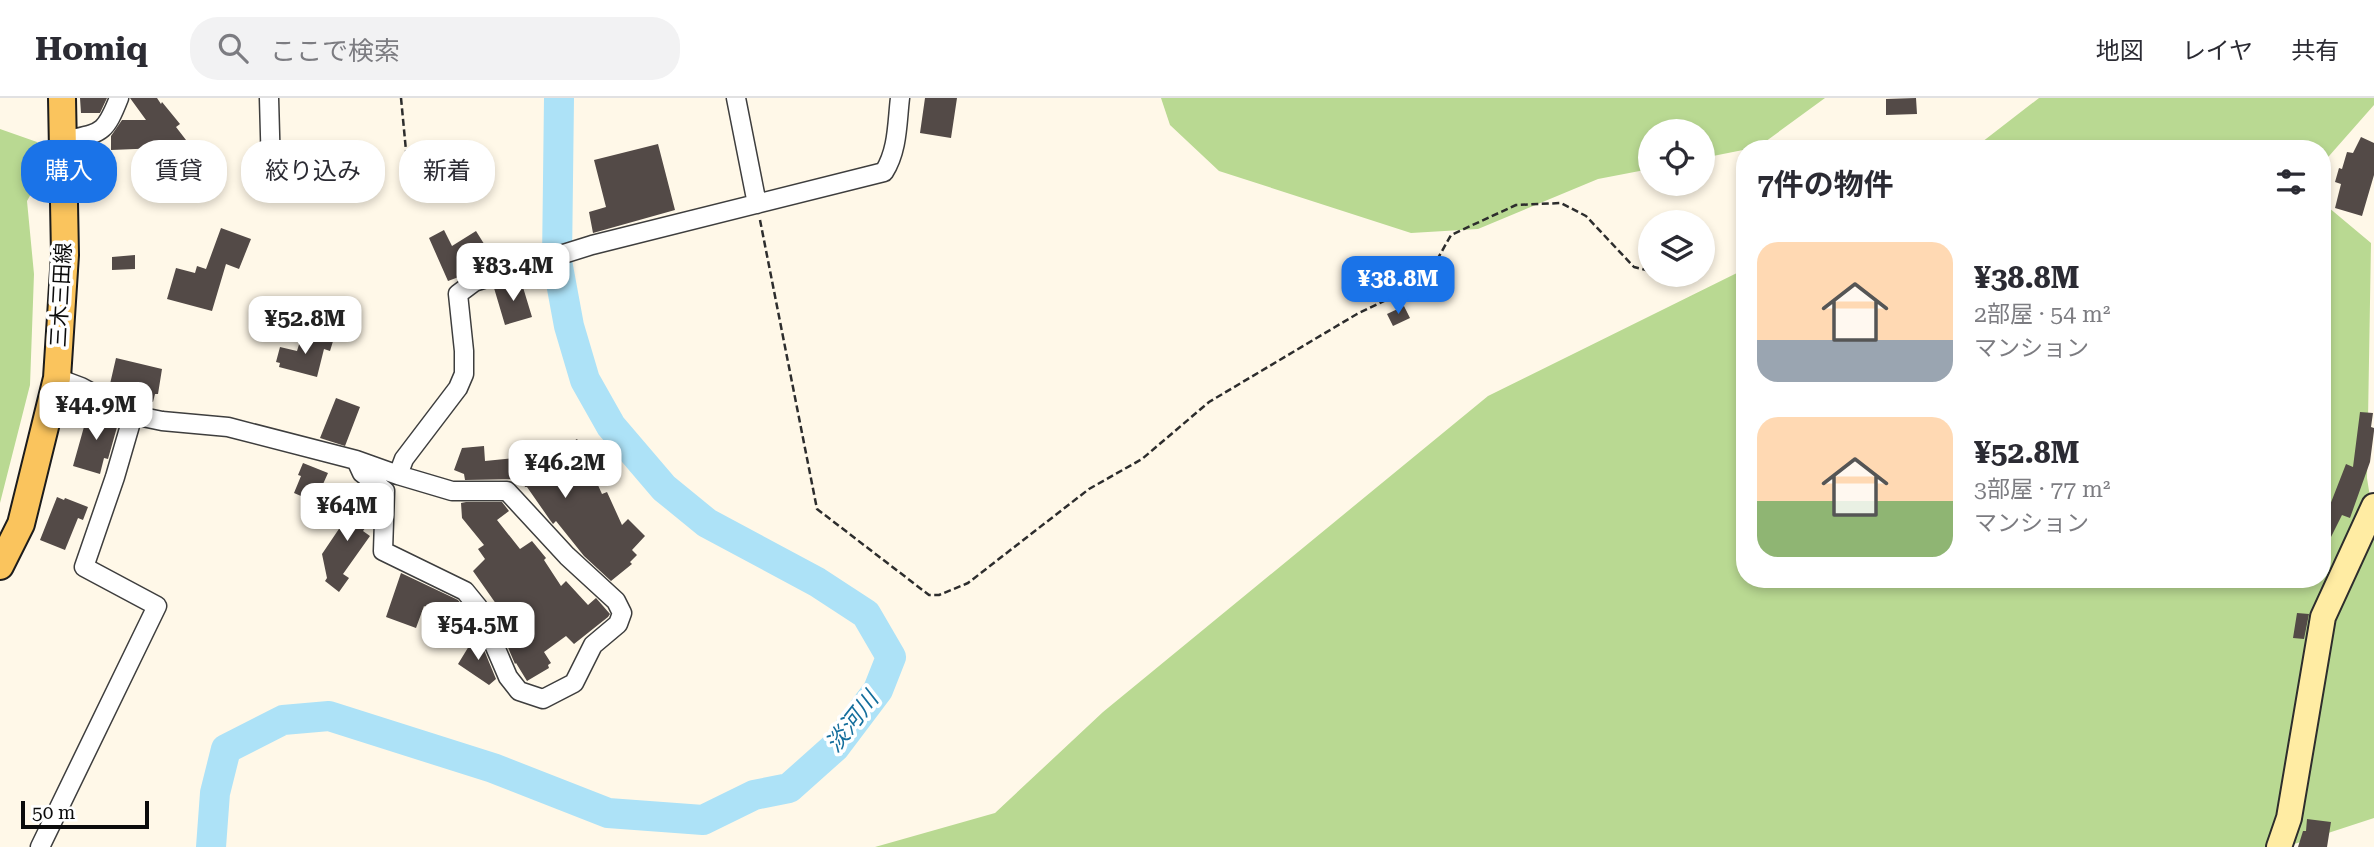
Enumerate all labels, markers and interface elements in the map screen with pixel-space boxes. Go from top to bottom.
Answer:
search box [190,17,680,80]
text: Homiq [35,29,148,68]
icon: search [214,29,252,67]
text: ここで検索 [270,36,400,66]
text: 地図 [2096,37,2144,65]
text: レイヤ [2182,37,2253,65]
text: 共有 [2291,37,2339,65]
map controls [1638,119,1715,287]
button: locate [1638,119,1715,196]
chip: 購入 [21,140,117,203]
chip: 賃貸 [131,140,227,203]
chip: 絞り込み [241,140,385,203]
chip: 新着 [399,140,495,203]
icon: filters [2272,163,2310,201]
text: 7件の物件 [1757,167,1894,202]
button: layers [1638,210,1715,287]
street label: 三木三田線 [46,242,76,348]
pin: ¥83.4M [456,244,570,303]
text: ¥83.4M [473,252,553,279]
pin: ¥38.8M [1341,256,1455,316]
text: ¥38.8M [1974,260,2080,295]
text: ¥38.8M [1358,265,1438,292]
icon: home [1813,270,1897,354]
pin: ¥52.8M [248,296,362,356]
text: 2部屋 · 54 m² [1974,301,2110,328]
text: ¥52.8M [265,305,345,332]
text: マンション [1974,335,2089,362]
pin: ¥44.9M [39,382,153,442]
text: ¥44.9M [56,391,136,418]
text: ¥52.8M [1974,435,2080,470]
pin: ¥46.2M [508,440,622,500]
icon: home [1813,445,1897,529]
text: ¥46.2M [525,449,605,476]
text: 3部屋 · 77 m² [1974,476,2110,503]
pin: ¥64M [306,484,388,543]
text: ¥64M [317,492,377,519]
text: マンション [1974,510,2089,537]
pin: ¥54.5M [421,602,535,662]
text: ¥54.5M [438,611,518,638]
water label: 淡河川 [820,684,886,757]
scale bar [21,798,149,830]
text: 50 m [32,801,75,824]

